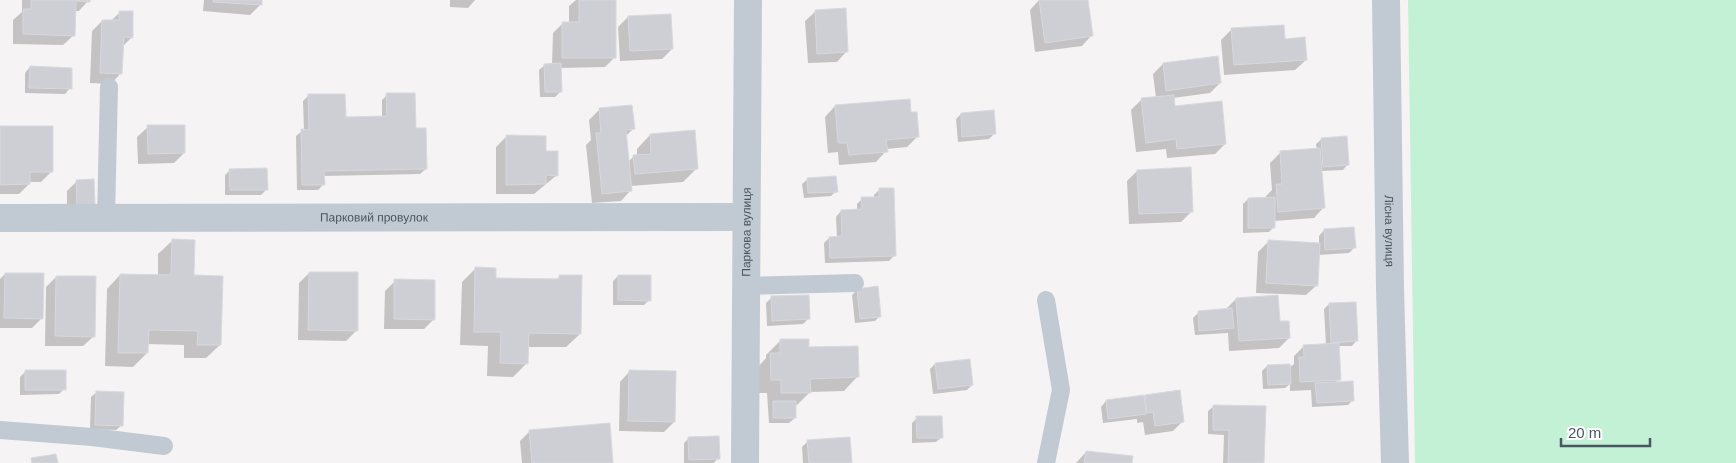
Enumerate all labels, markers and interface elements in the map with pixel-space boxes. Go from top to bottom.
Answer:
street label: Паркова вулиця [739,187,754,277]
street label: Лісна вулиця [1382,195,1397,267]
street label: Парковий провулок [320,210,429,225]
scale bar [1561,416,1650,448]
text: 20 m [1568,424,1601,441]

